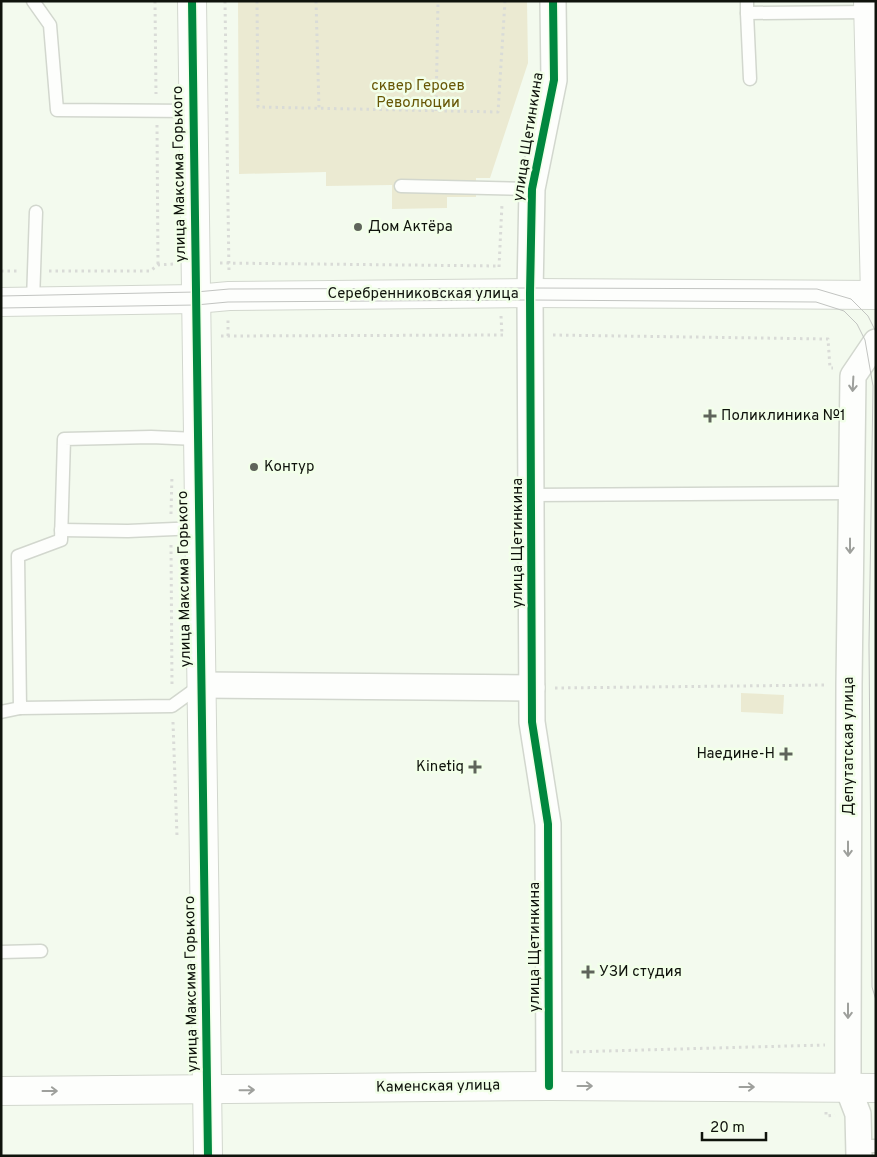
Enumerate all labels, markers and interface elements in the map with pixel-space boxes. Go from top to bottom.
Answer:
street label: улица Щетинкина [509,71,549,203]
park label: сквер Героев Революции [371,77,465,113]
street label: улица Максима Горького [169,86,191,262]
place label: Дом Актёра [368,218,453,237]
marker: Дом Актёра [352,221,364,233]
street label: Серебренниковская улица [327,285,519,304]
one-way arrow [848,376,857,392]
place label: Поликлиника №1 [721,407,846,426]
marker: Поликлиника №1 [703,409,717,423]
place label: Контур [264,458,314,477]
marker: Контур [248,461,260,473]
street label: улица Щетинкина [509,478,528,608]
street label: улица Максима Горького [174,491,196,667]
one-way arrow [845,538,855,554]
street label: Депутатская улица [840,677,859,815]
place label: Наедине-Н [697,745,775,764]
marker: Наедине-Н [779,747,793,761]
place label: Kinetiq [416,758,464,777]
marker: Kinetiq [468,760,482,774]
one-way arrow [843,840,853,857]
street label: улица Щетинкина [526,882,545,1012]
street label: улица Максима Горького [181,896,203,1072]
place label: УЗИ студия [599,963,682,982]
marker: УЗИ студия [581,965,595,979]
one-way arrow [843,1003,853,1019]
street label: Каменская улица [376,1076,500,1098]
one-way arrow [576,1081,593,1091]
one-way arrow [739,1082,755,1092]
one-way arrow [239,1085,255,1094]
one-way arrow [42,1086,58,1096]
scale bar [702,1110,766,1142]
text: 20 m [710,1119,745,1138]

